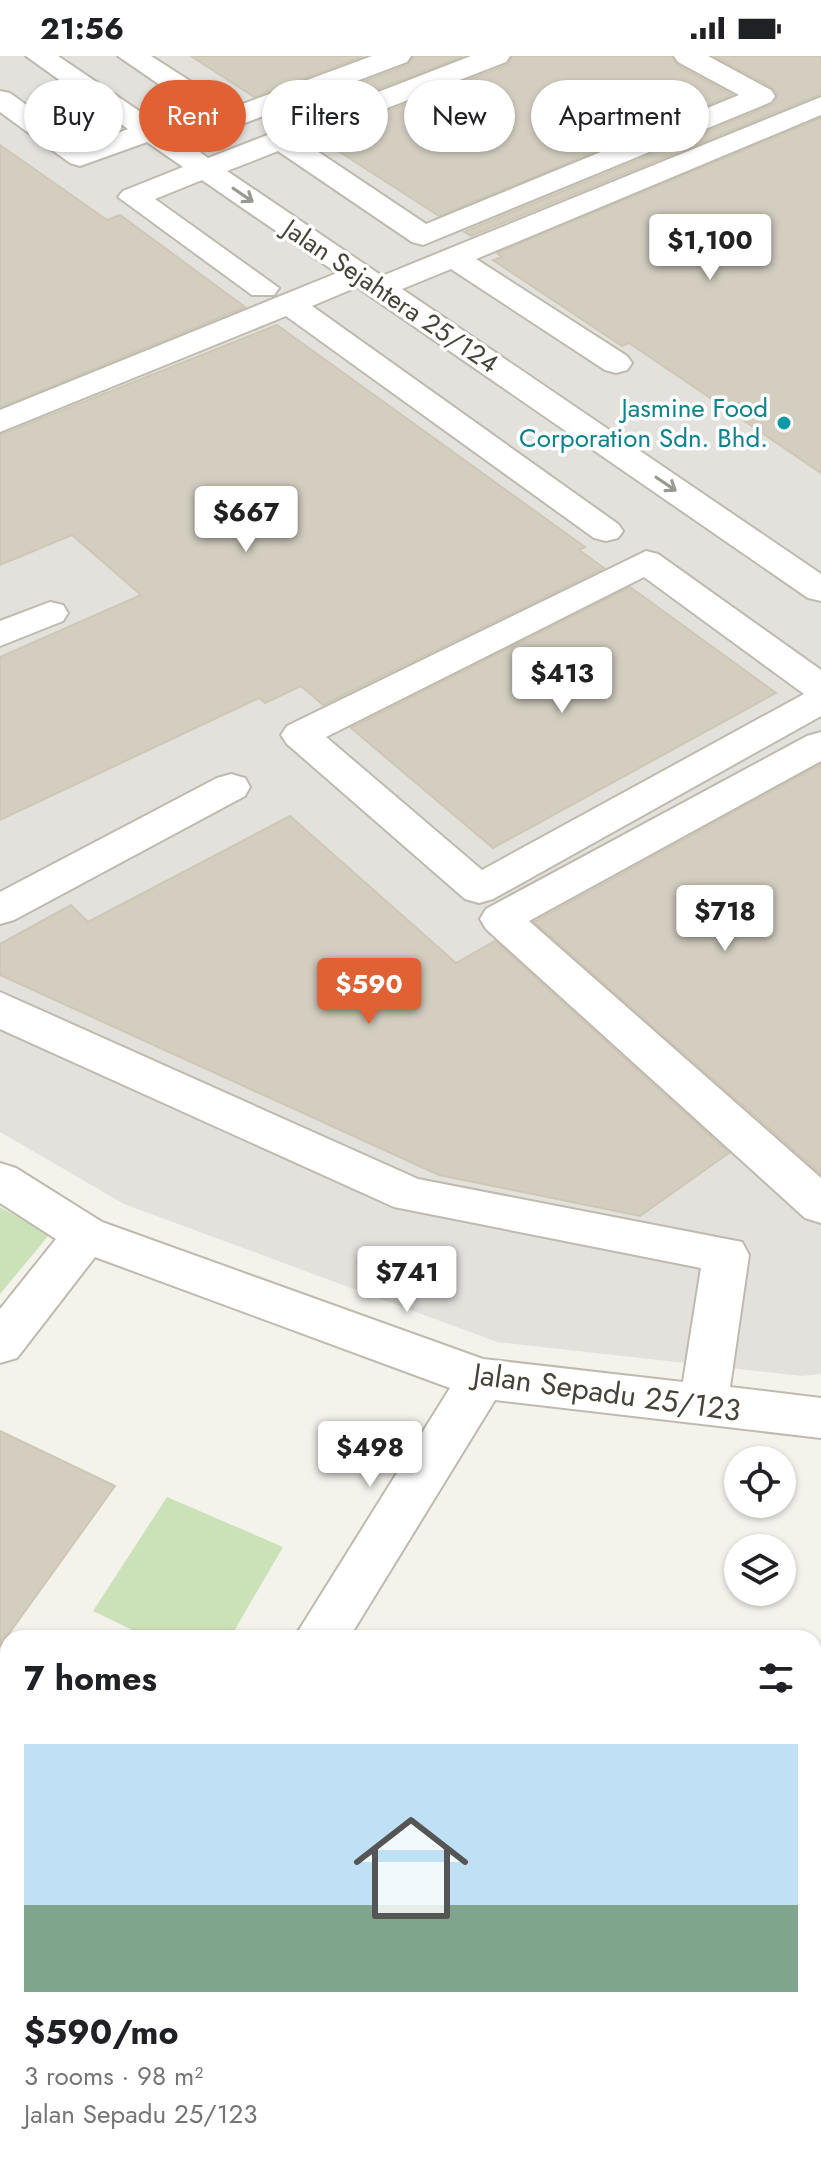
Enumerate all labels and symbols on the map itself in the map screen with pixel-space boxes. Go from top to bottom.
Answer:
one-way arrow [231,187,253,203]
street label: Jalan Sejahtera 25/124 [273,208,506,382]
pin: $1,100 [645,214,775,282]
place label: Jasmine Food Corporation Sdn. Bhd. [519,389,768,457]
marker: Jasmine Food Corporation Sdn. Bhd. [775,414,793,432]
one-way arrow [654,475,676,492]
pin: $667 [199,486,293,554]
pin: $413 [515,647,609,715]
pin: $718 [678,885,772,953]
pin: $590 [322,958,416,1026]
pin: $741 [360,1246,454,1314]
street label: Jalan Sepadu 25/123 [467,1351,743,1432]
pin: $498 [323,1421,417,1489]

